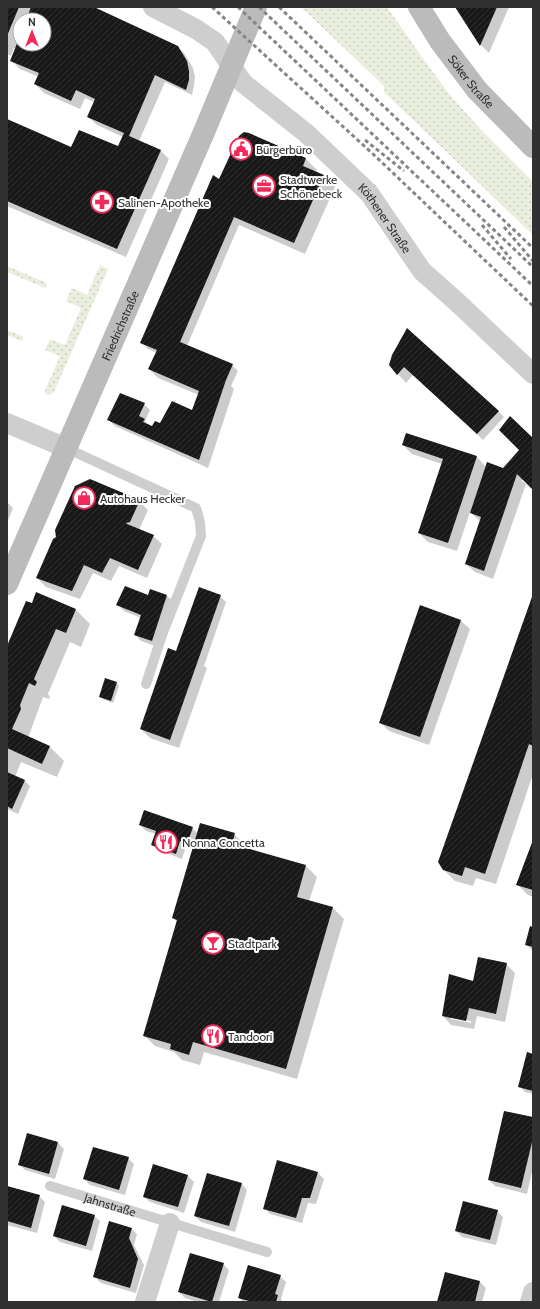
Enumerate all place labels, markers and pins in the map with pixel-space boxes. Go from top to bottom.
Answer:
public building icon: Bürgerbüro [228,136,254,162]
place label: Bürgerbüro [256,142,313,157]
place label: Stadtwerke Schönebeck [280,172,343,201]
office icon: Stadtwerke Schönebeck [251,173,277,199]
pharmacy icon: Salinen-Apotheke [89,189,115,215]
place label: Salinen-Apotheke [118,195,209,210]
shop icon: Autohaus Hecker [71,485,97,511]
place label: Autohaus Hecker [100,491,186,506]
restaurant icon: Nonna Concetta [153,829,179,855]
place label: Nonna Concetta [182,835,265,850]
bar icon: Stadtpark [200,930,226,956]
place label: Stadtpark [228,936,278,951]
restaurant icon: Tandoori [200,1023,226,1049]
place label: Tandoori [228,1029,272,1044]

